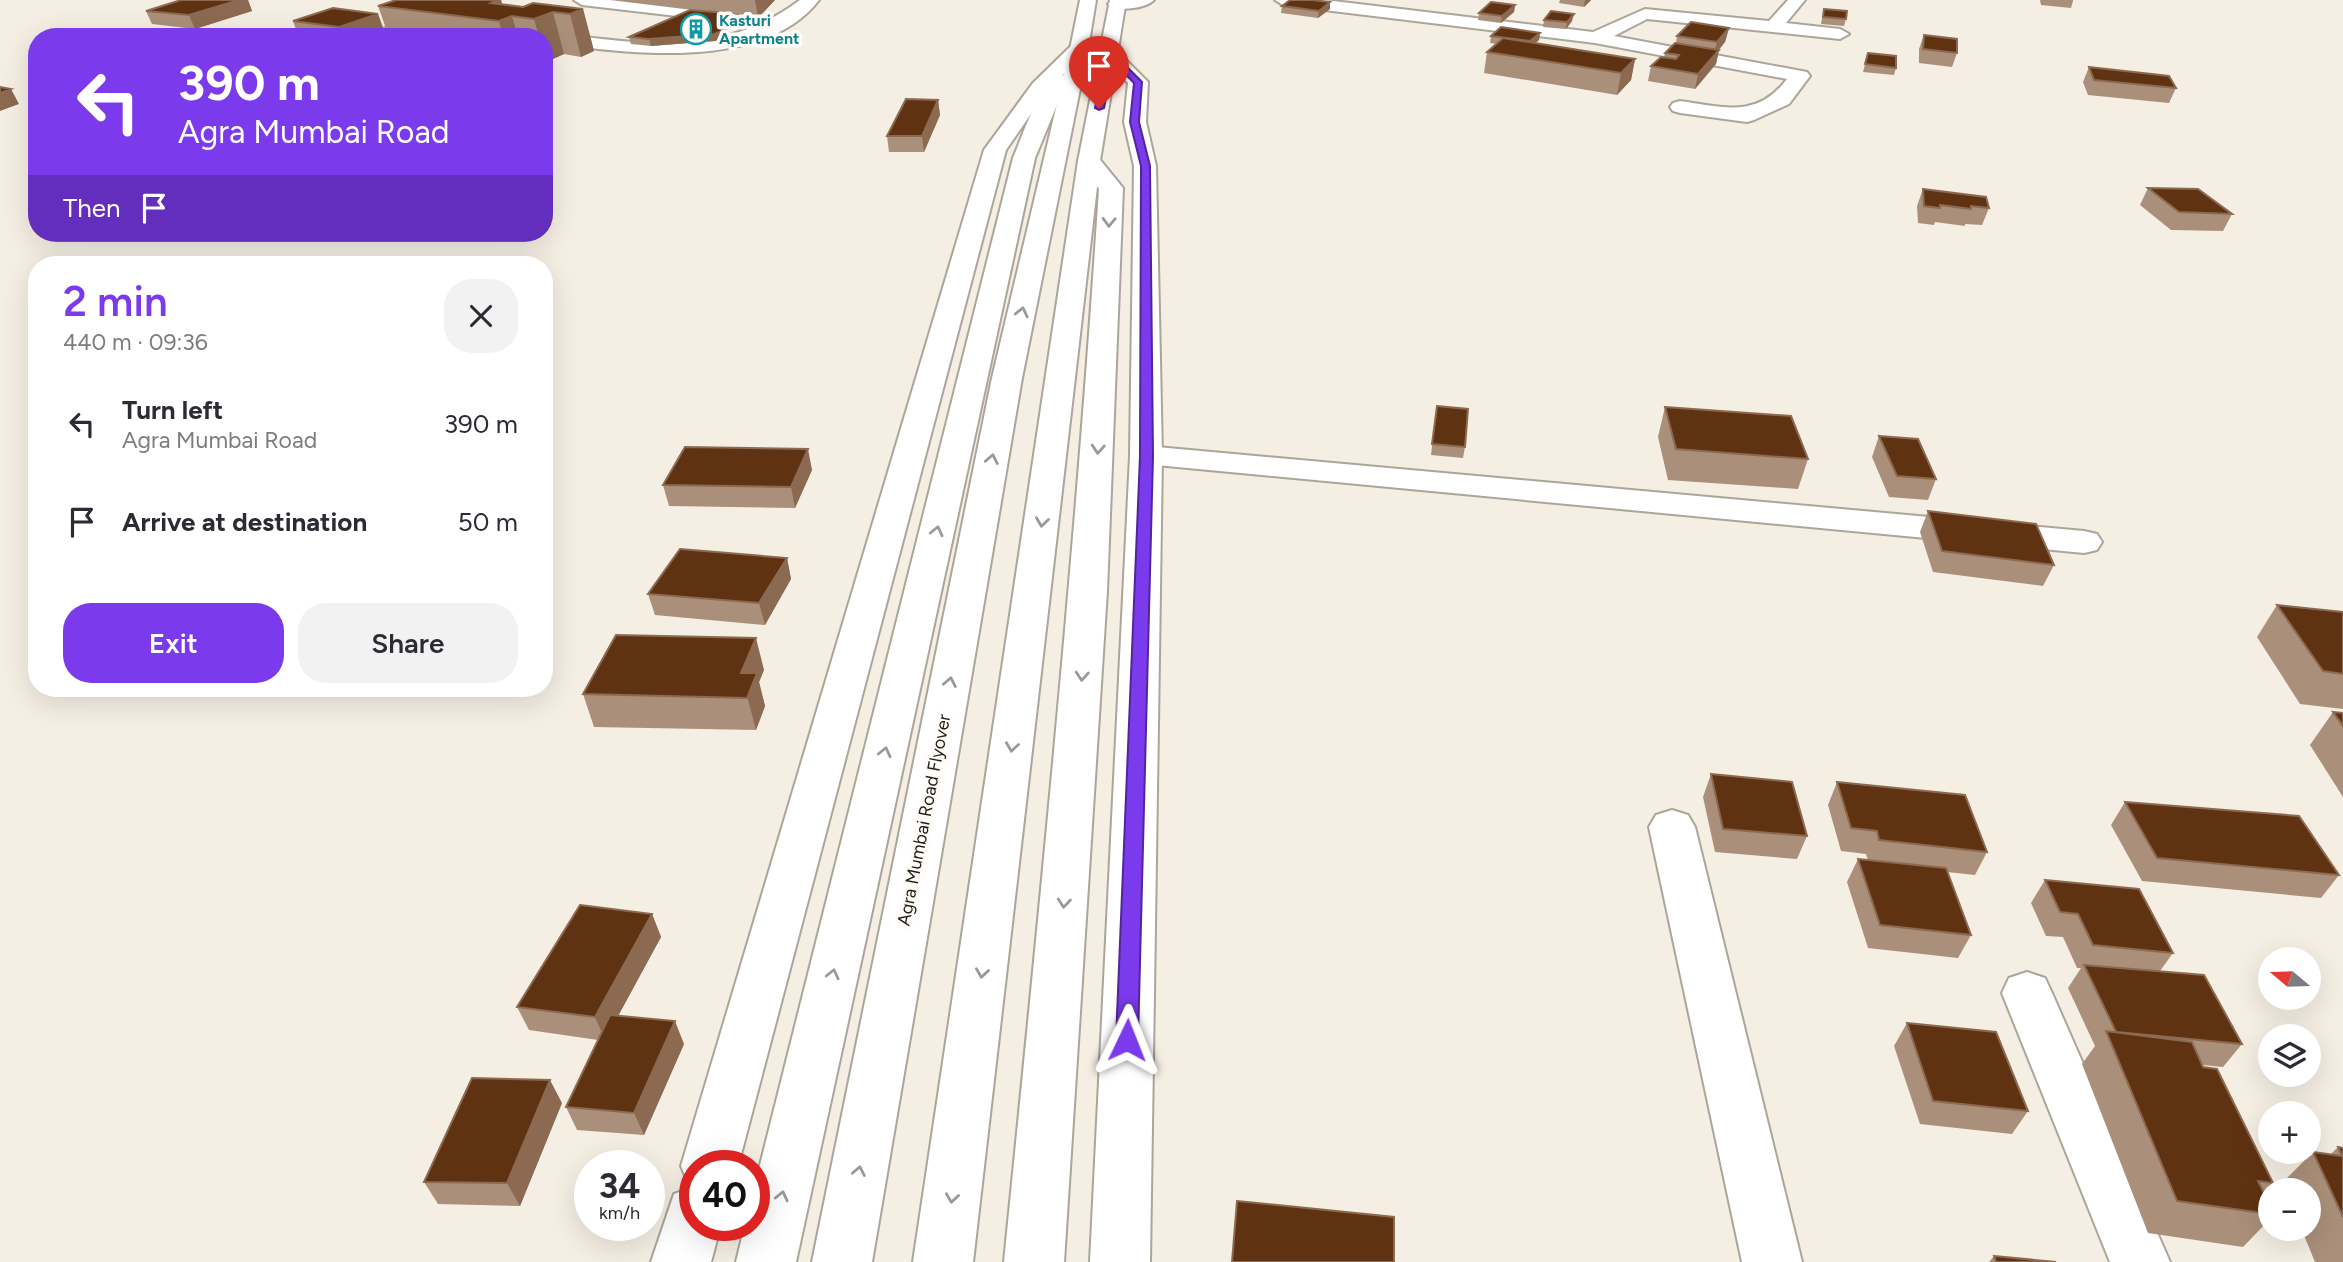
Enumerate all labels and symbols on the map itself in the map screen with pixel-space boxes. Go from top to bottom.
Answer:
place label: Kasturi Apartment [719,11,799,48]
building icon: Kasturi Apartment [679,12,713,46]
pin [1069,36,1129,108]
one-way arrow [1102,216,1117,227]
one-way arrow [1013,306,1028,318]
one-way arrow [1090,444,1105,455]
one-way arrow [983,453,998,465]
one-way arrow [1034,516,1049,528]
one-way arrow [929,525,943,537]
one-way arrow [1075,671,1090,682]
one-way arrow [942,676,957,688]
street label: Agra Mumbai Road Flyover [893,712,955,928]
one-way arrow [1004,741,1019,753]
one-way arrow [877,747,891,759]
one-way arrow [1057,897,1072,908]
north arrow [2258,947,2320,1010]
one-way arrow [974,967,989,979]
one-way arrow [825,968,840,980]
position arrow [1090,1003,1164,1077]
speed limit sign: 40 [679,1150,770,1241]
one-way arrow [851,1165,866,1177]
one-way arrow [773,1190,788,1202]
one-way arrow [944,1192,959,1204]

